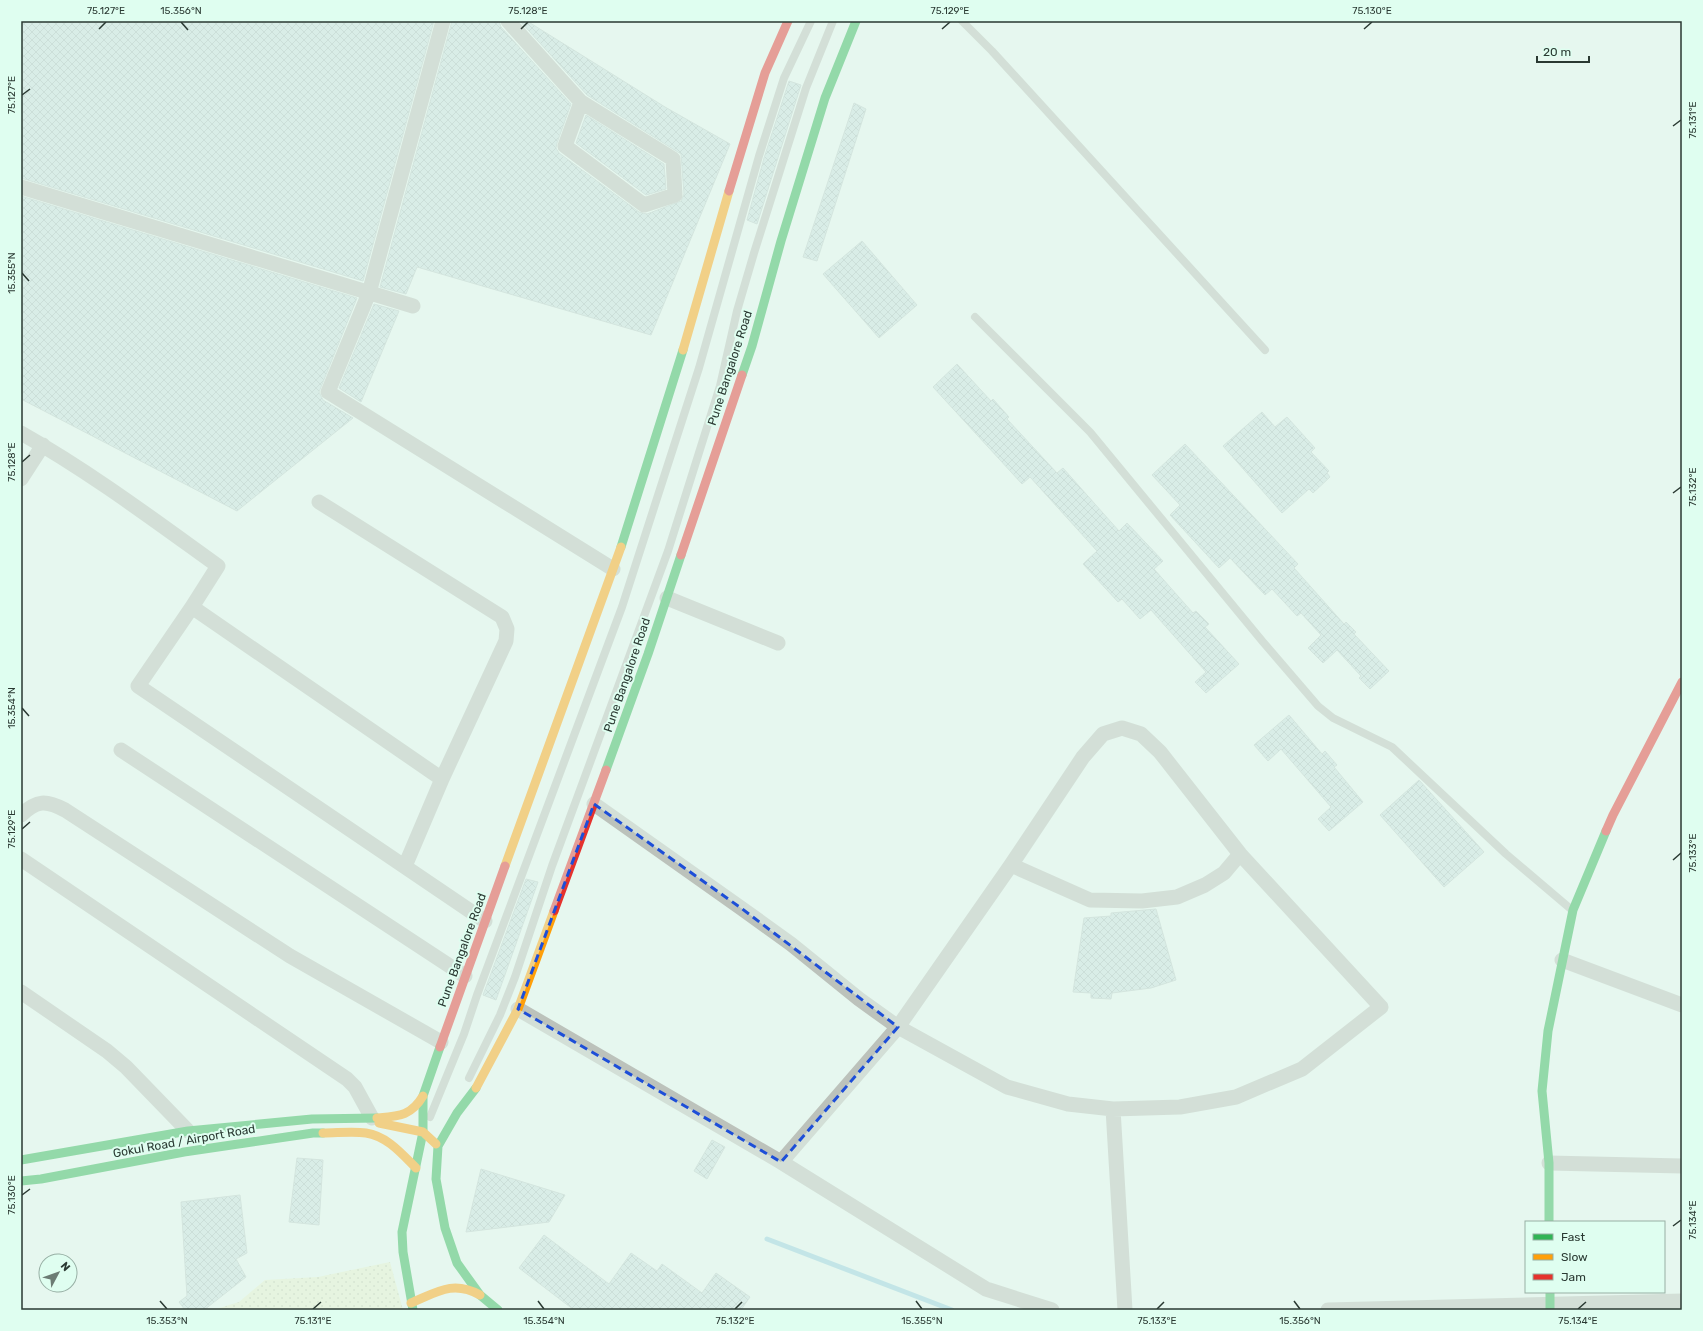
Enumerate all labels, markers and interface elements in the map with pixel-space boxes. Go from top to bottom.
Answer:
text: 75.127°E [87,5,125,17]
text: 15.356°N [160,5,202,17]
text: 75.128°E [508,5,548,17]
text: 75.129°E [931,5,969,17]
text: 75.130°E [1352,5,1392,17]
scale bar [1537,38,1589,64]
text: 20 m [1543,45,1571,59]
text: 75.127°E [6,76,18,114]
text: 75.131°E [1687,101,1699,139]
text: 15.355°N [6,252,18,294]
street label: Pune Bangalore Road [705,309,755,427]
text: 75.128°E [6,442,18,482]
text: 75.132°E [1687,468,1699,506]
street label: Pune Bangalore Road [601,616,653,734]
text: 15.354°N [6,687,18,729]
text: 75.129°E [6,810,18,848]
text: 75.133°E [1687,833,1699,873]
street label: Pune Bangalore Road [435,891,489,1009]
street label: Gokul Road / Airport Road [112,1122,256,1160]
text: 75.130°E [6,1175,18,1215]
text: 75.134°E [1687,1200,1699,1240]
legend [1525,1221,1665,1293]
text: Fast [1561,1230,1585,1244]
text: Slow [1561,1250,1588,1264]
north arrow [38,1253,78,1293]
text: N [58,1260,73,1274]
text: Jam [1561,1270,1586,1284]
text: 15.353°N [146,1315,188,1327]
text: 75.131°E [294,1315,332,1327]
text: 15.354°N [523,1315,565,1327]
text: 75.132°E [716,1315,754,1327]
text: 15.355°N [901,1315,943,1327]
text: 75.133°E [1137,1315,1177,1327]
text: 15.356°N [1279,1315,1321,1327]
text: 75.134°E [1558,1315,1598,1327]

